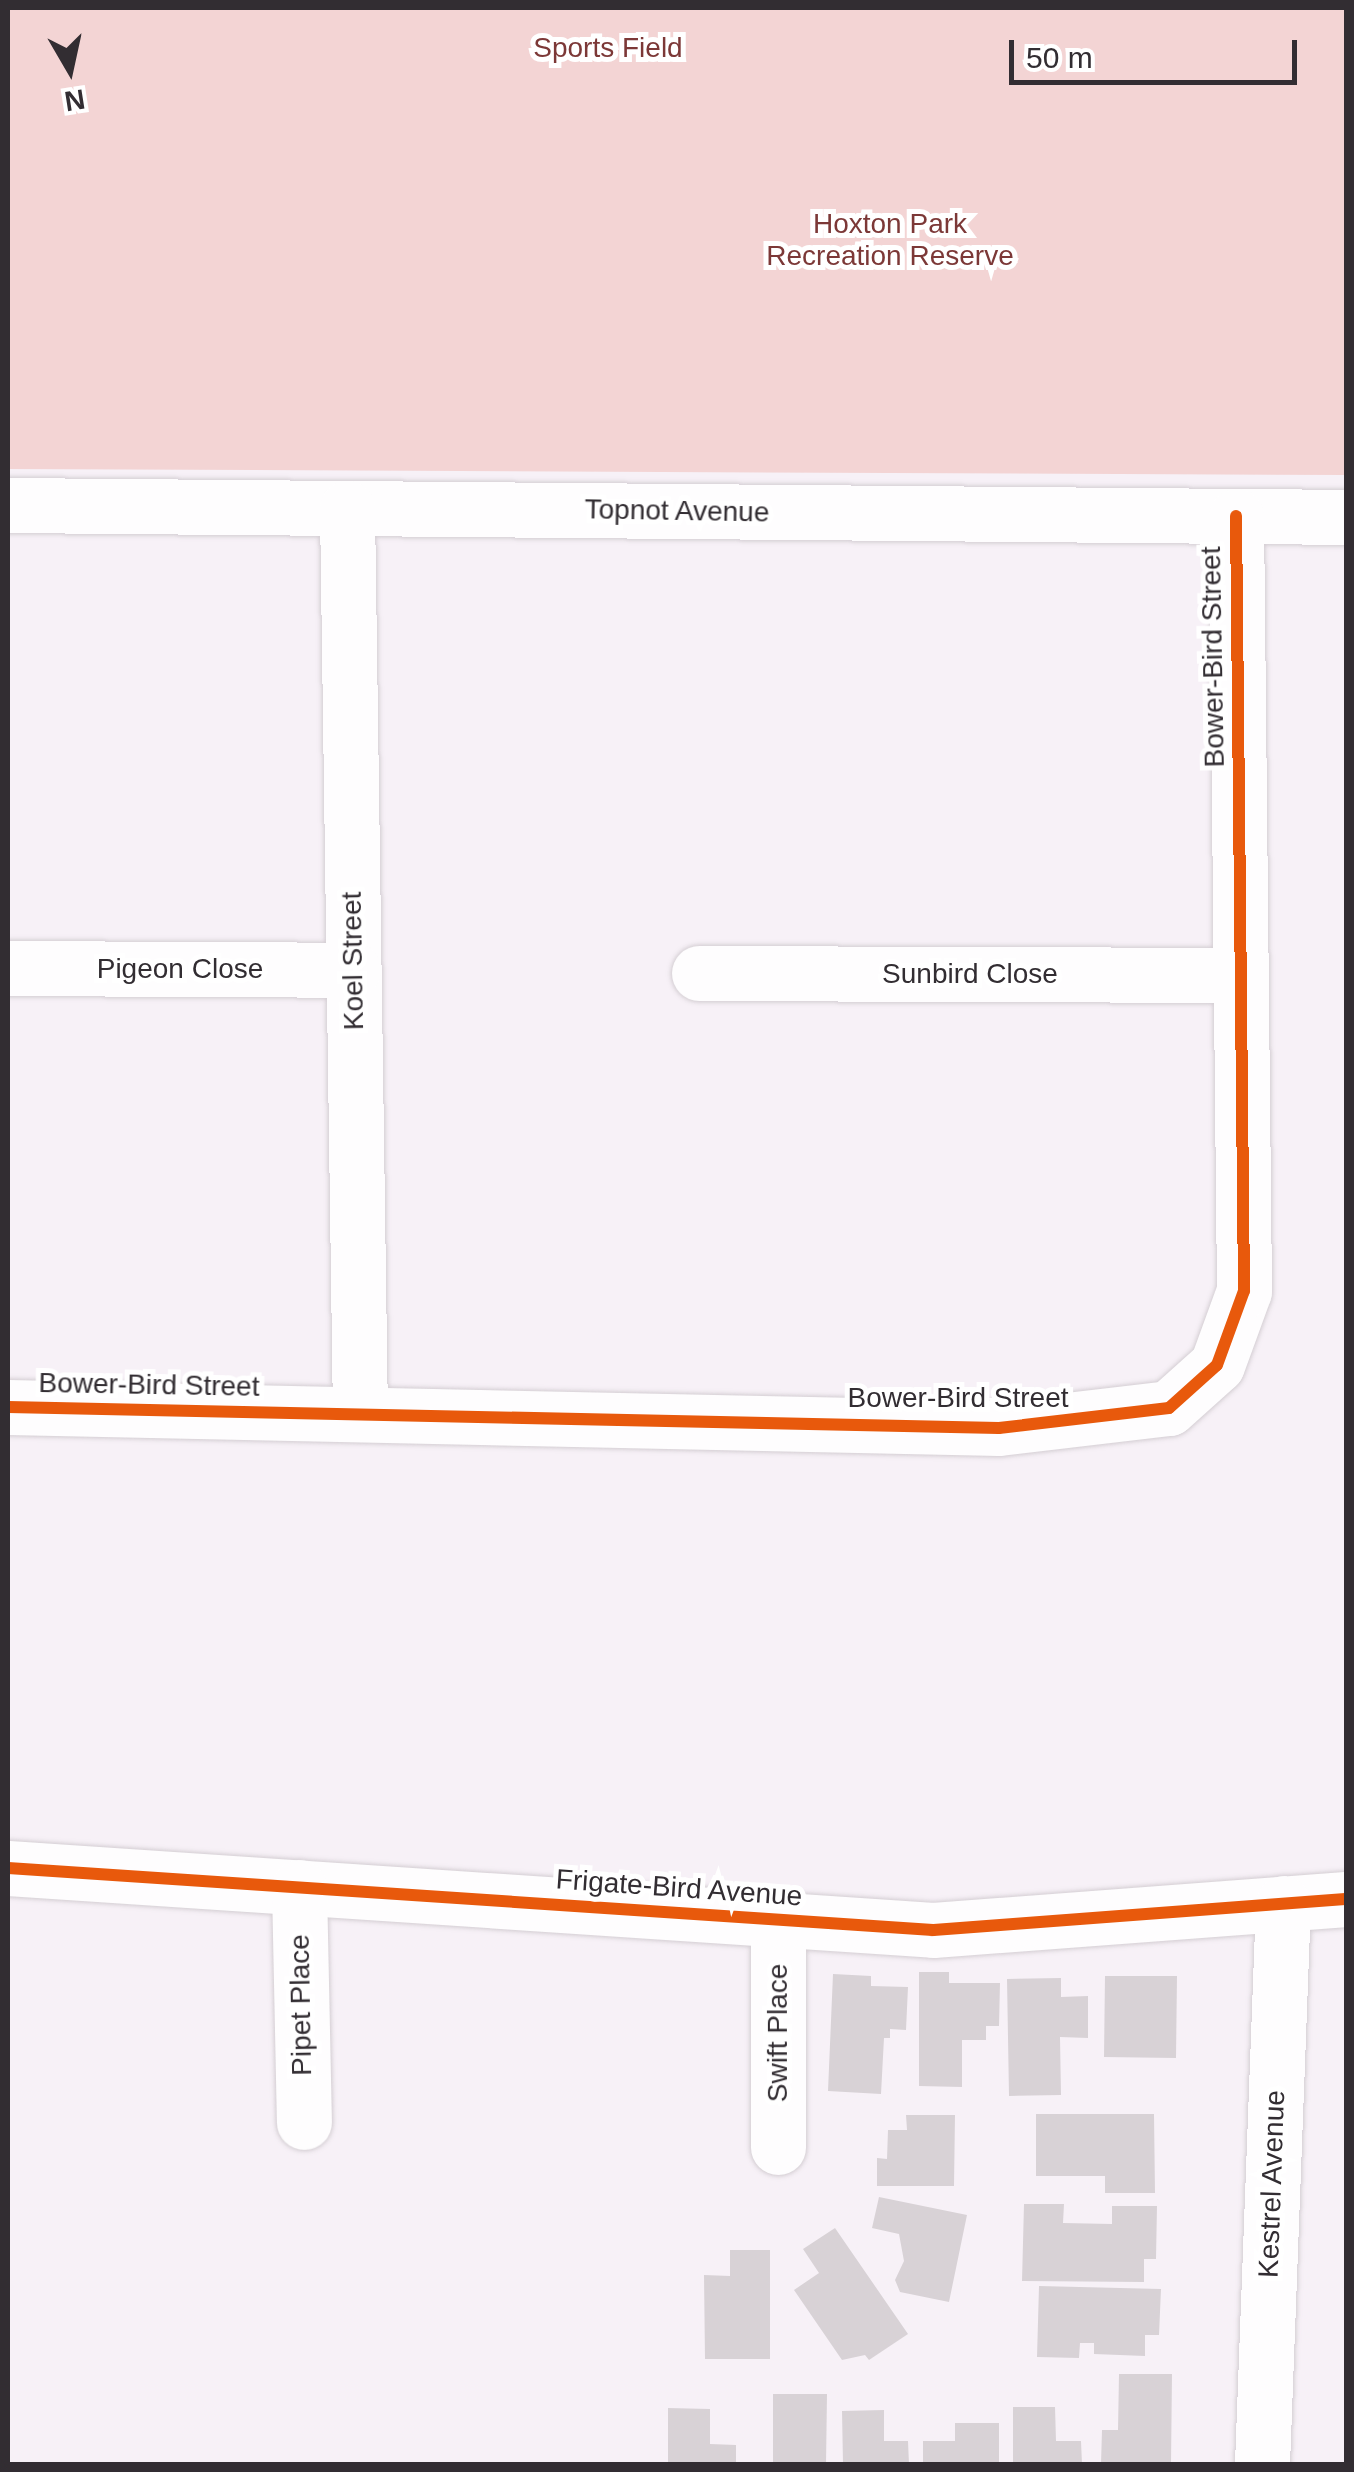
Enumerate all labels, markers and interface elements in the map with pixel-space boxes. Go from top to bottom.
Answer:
north arrow [20,20,120,120]
scale bar [1014,20,1302,82]
park label: Sports Field [533,31,683,65]
text: 50 m [1026,41,1093,74]
text: N [62,83,87,117]
park label: Hoxton Park Recreation Reserve [766,207,1014,273]
street label: Topnot Avenue [584,493,770,529]
street label: Bower-Bird Street [1194,546,1232,768]
street label: Koel Street [335,891,371,1031]
street label: Pigeon Close [97,952,263,986]
street label: Sunbird Close [882,957,1058,991]
street label: Bower-Bird Street [38,1366,260,1404]
street label: Bower-Bird Street [848,1381,1068,1415]
street label: Frigate-Bird Avenue [554,1863,804,1913]
street label: Pipet Place [283,1934,319,2076]
street label: Swift Place [761,1964,795,2102]
street label: Kestrel Avenue [1252,2089,1292,2279]

